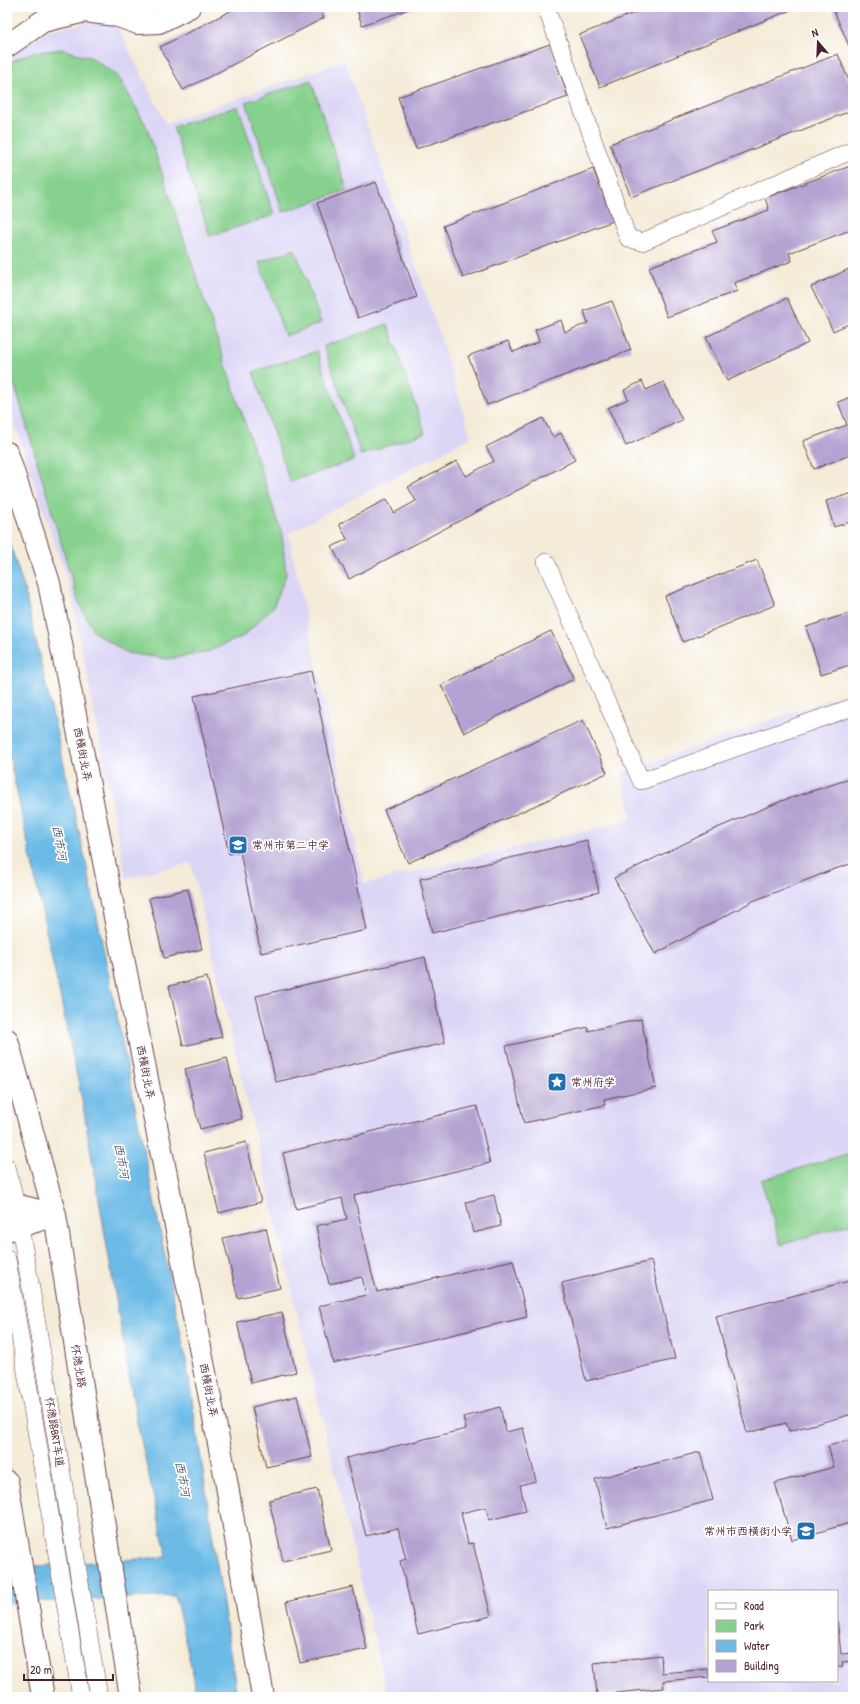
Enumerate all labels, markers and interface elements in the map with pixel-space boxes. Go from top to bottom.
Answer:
north arrow [798,22,838,62]
text: N [810,25,820,40]
street label: 西横街北弄 [71,726,95,782]
water label: 西市河 [48,824,72,864]
school or university icon: 常州市第二中学 [227,834,249,856]
place label: 常州市第二中学 [252,838,329,852]
street label: 西横街北弄 [134,1044,158,1100]
place icon: 常州府学 [546,1071,568,1093]
place label: 常州府学 [571,1075,615,1089]
water label: 西市河 [110,1142,134,1182]
street label: 怀德北路 [69,1343,89,1389]
street label: 西横街北弄 [197,1362,221,1418]
street label: 怀德路BRT车道 [43,1396,67,1468]
water label: 西市河 [171,1460,195,1500]
school or university icon: 常州市西横街小学 [795,1520,817,1542]
place label: 常州市西横街小学 [704,1524,792,1538]
legend [708,1590,838,1682]
text: Road [744,1597,764,1614]
text: Park [744,1617,764,1634]
text: Water [744,1637,770,1654]
scale bar [24,1656,113,1682]
text: Building [744,1657,779,1674]
text: 20 m [30,1661,52,1678]

